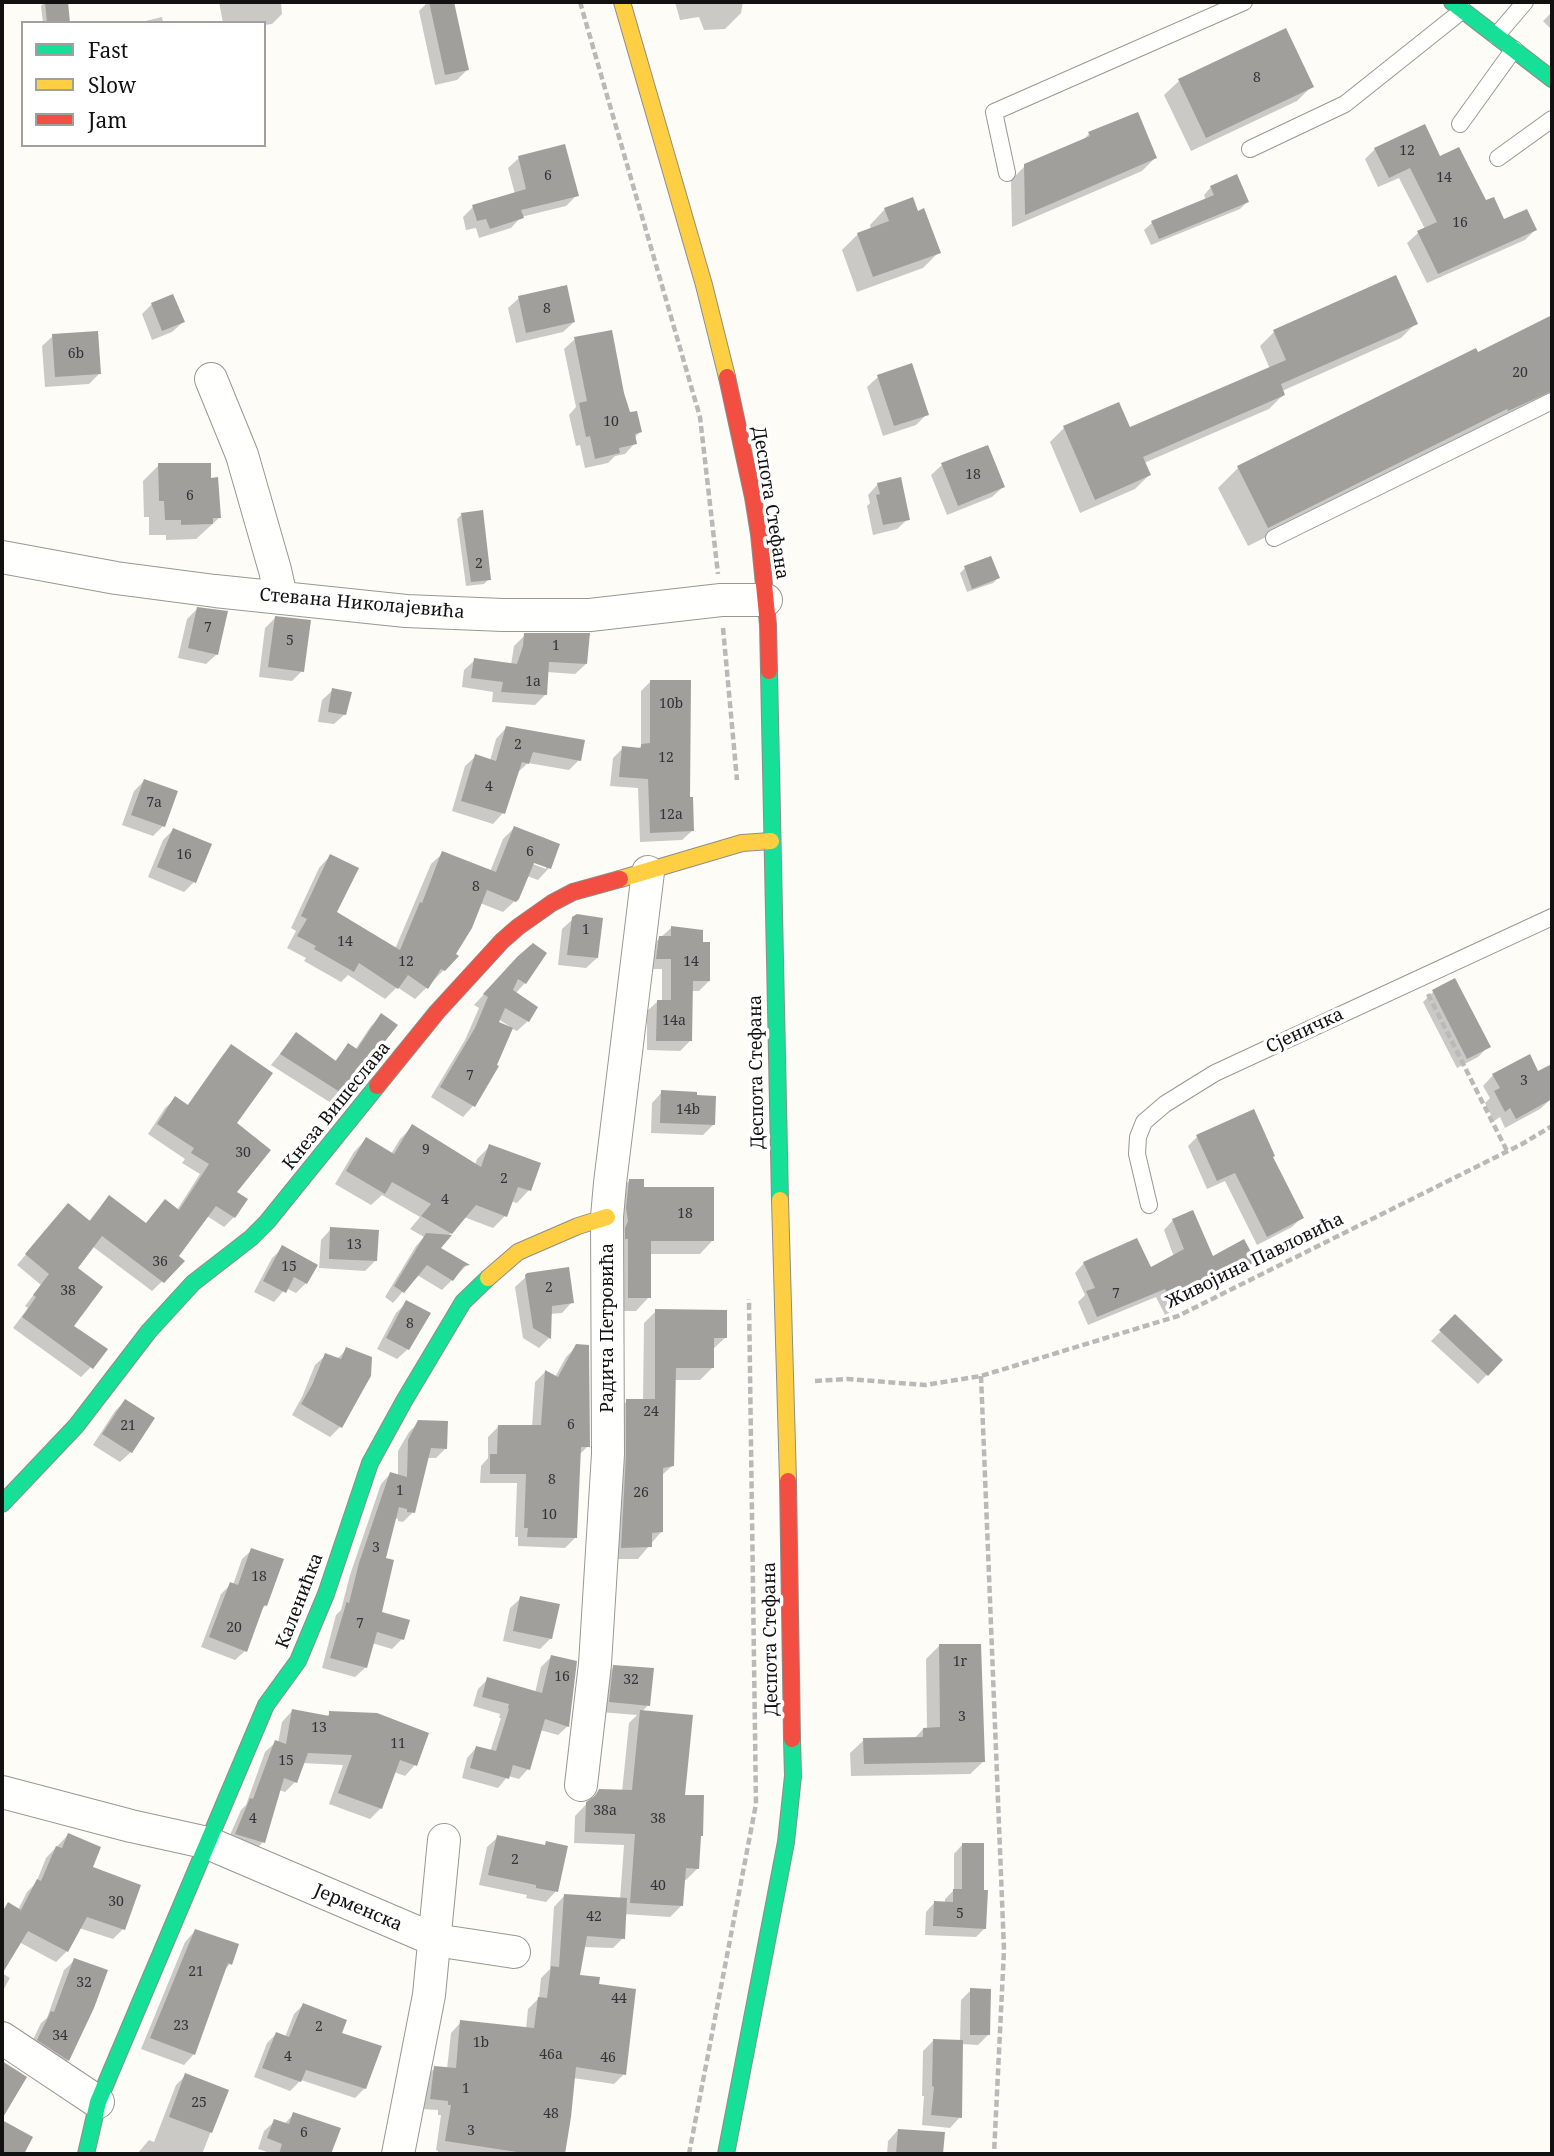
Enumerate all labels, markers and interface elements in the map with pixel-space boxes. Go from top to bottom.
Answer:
legend [21,21,266,147]
text: Fast [88,36,128,64]
house number: 8 [1253,70,1261,86]
text: Slow [88,71,136,99]
text: Jam [88,106,127,134]
house number: 12 [1399,143,1415,159]
house number: 6 [544,168,552,184]
house number: 14 [1436,170,1452,186]
house number: 16 [1452,215,1468,231]
house number: 8 [543,301,551,317]
house number: 6b [68,346,84,362]
house number: 20 [1512,365,1528,381]
house number: 10 [603,414,619,430]
street label: Деспота Стефана [747,425,793,581]
house number: 18 [965,467,981,483]
house number: 6 [186,488,194,504]
house number: 2 [475,556,483,572]
street label: Стевана Николајевића [258,584,466,624]
house number: 7 [204,620,212,636]
house number: 5 [286,633,294,649]
house number: 1 [552,638,560,654]
house number: 1a [525,674,541,690]
house number: 10b [659,696,683,712]
house number: 2 [514,737,522,753]
house number: 12 [658,750,674,766]
house number: 4 [485,779,493,795]
house number: 7a [146,795,162,811]
house number: 12a [659,807,683,823]
house number: 6 [526,844,534,860]
house number: 16 [176,847,192,863]
house number: 8 [472,879,480,895]
house number: 1 [582,922,590,938]
house number: 14 [337,934,353,950]
house number: 12 [398,954,414,970]
house number: 14 [683,954,699,970]
street label: Деспота Стефана [745,995,769,1149]
street label: Сјеничка [1263,1004,1347,1058]
house number: 14a [662,1013,686,1029]
street label: Кнеза Вишеслава [279,1038,395,1174]
house number: 7 [466,1068,474,1084]
house number: 3 [1520,1073,1528,1089]
house number: 14b [676,1102,700,1118]
house number: 9 [422,1142,430,1158]
house number: 30 [235,1145,251,1161]
house number: 2 [500,1171,508,1187]
house number: 4 [441,1192,449,1208]
house number: 18 [677,1206,693,1222]
street label: Живојина Павловића [1163,1209,1347,1313]
house number: 13 [346,1237,362,1253]
street label: Радича Петровића [597,1243,619,1413]
house number: 36 [152,1254,168,1270]
house number: 15 [281,1259,297,1275]
house number: 2 [545,1280,553,1296]
house number: 38 [60,1283,76,1299]
house number: 7 [1112,1286,1120,1302]
house number: 8 [406,1316,414,1332]
house number: 24 [643,1404,659,1420]
house number: 6 [567,1417,575,1433]
house number: 21 [120,1418,136,1434]
house number: 8 [548,1472,556,1488]
house number: 1 [396,1483,404,1499]
house number: 26 [633,1485,649,1501]
house number: 10 [541,1507,557,1523]
house number: 3 [372,1540,380,1556]
street label: Каленићка [272,1550,328,1652]
street label: Деспота Стефана [759,1562,783,1716]
house number: 18 [251,1569,267,1585]
house number: 7 [356,1616,364,1632]
house number: 20 [226,1620,242,1636]
house number: 1r [953,1654,967,1670]
house number: 16 [554,1669,570,1685]
house number: 32 [623,1672,639,1688]
house number: 3 [958,1709,966,1725]
house number: 13 [311,1720,327,1736]
house number: 11 [390,1736,406,1752]
house number: 15 [278,1753,294,1769]
house number: 38a [593,1803,617,1819]
house number: 4 [249,1811,257,1827]
house number: 38 [650,1811,666,1827]
house number: 2 [511,1852,519,1868]
house number: 40 [650,1878,666,1894]
street label: Јерменска [311,1880,405,1936]
house number: 30 [108,1894,124,1910]
house number: 5 [956,1906,964,1922]
house number: 42 [586,1909,602,1925]
house number: 21 [188,1964,204,1980]
house number: 32 [76,1975,92,1991]
house number: 44 [611,1991,627,2007]
house number: 23 [173,2018,189,2034]
house number: 2 [315,2019,323,2035]
house number: 34 [52,2028,68,2044]
house number: 1b [473,2035,489,2051]
house number: 46a [539,2047,563,2063]
house number: 4 [284,2049,292,2065]
house number: 46 [600,2050,616,2066]
house number: 1 [462,2081,470,2097]
house number: 25 [191,2095,207,2111]
house number: 48 [543,2106,559,2122]
house number: 3 [467,2123,475,2139]
house number: 6 [300,2125,308,2141]

